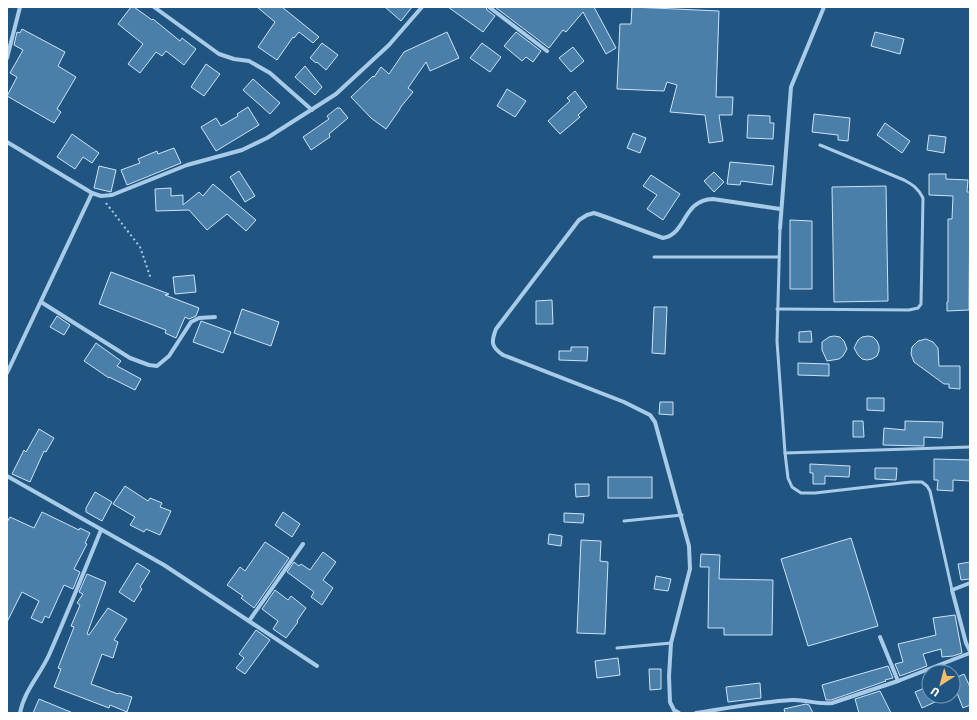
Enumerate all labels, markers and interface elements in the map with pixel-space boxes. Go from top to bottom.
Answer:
north arrow [921,664,961,704]
text: U [927,683,943,701]

